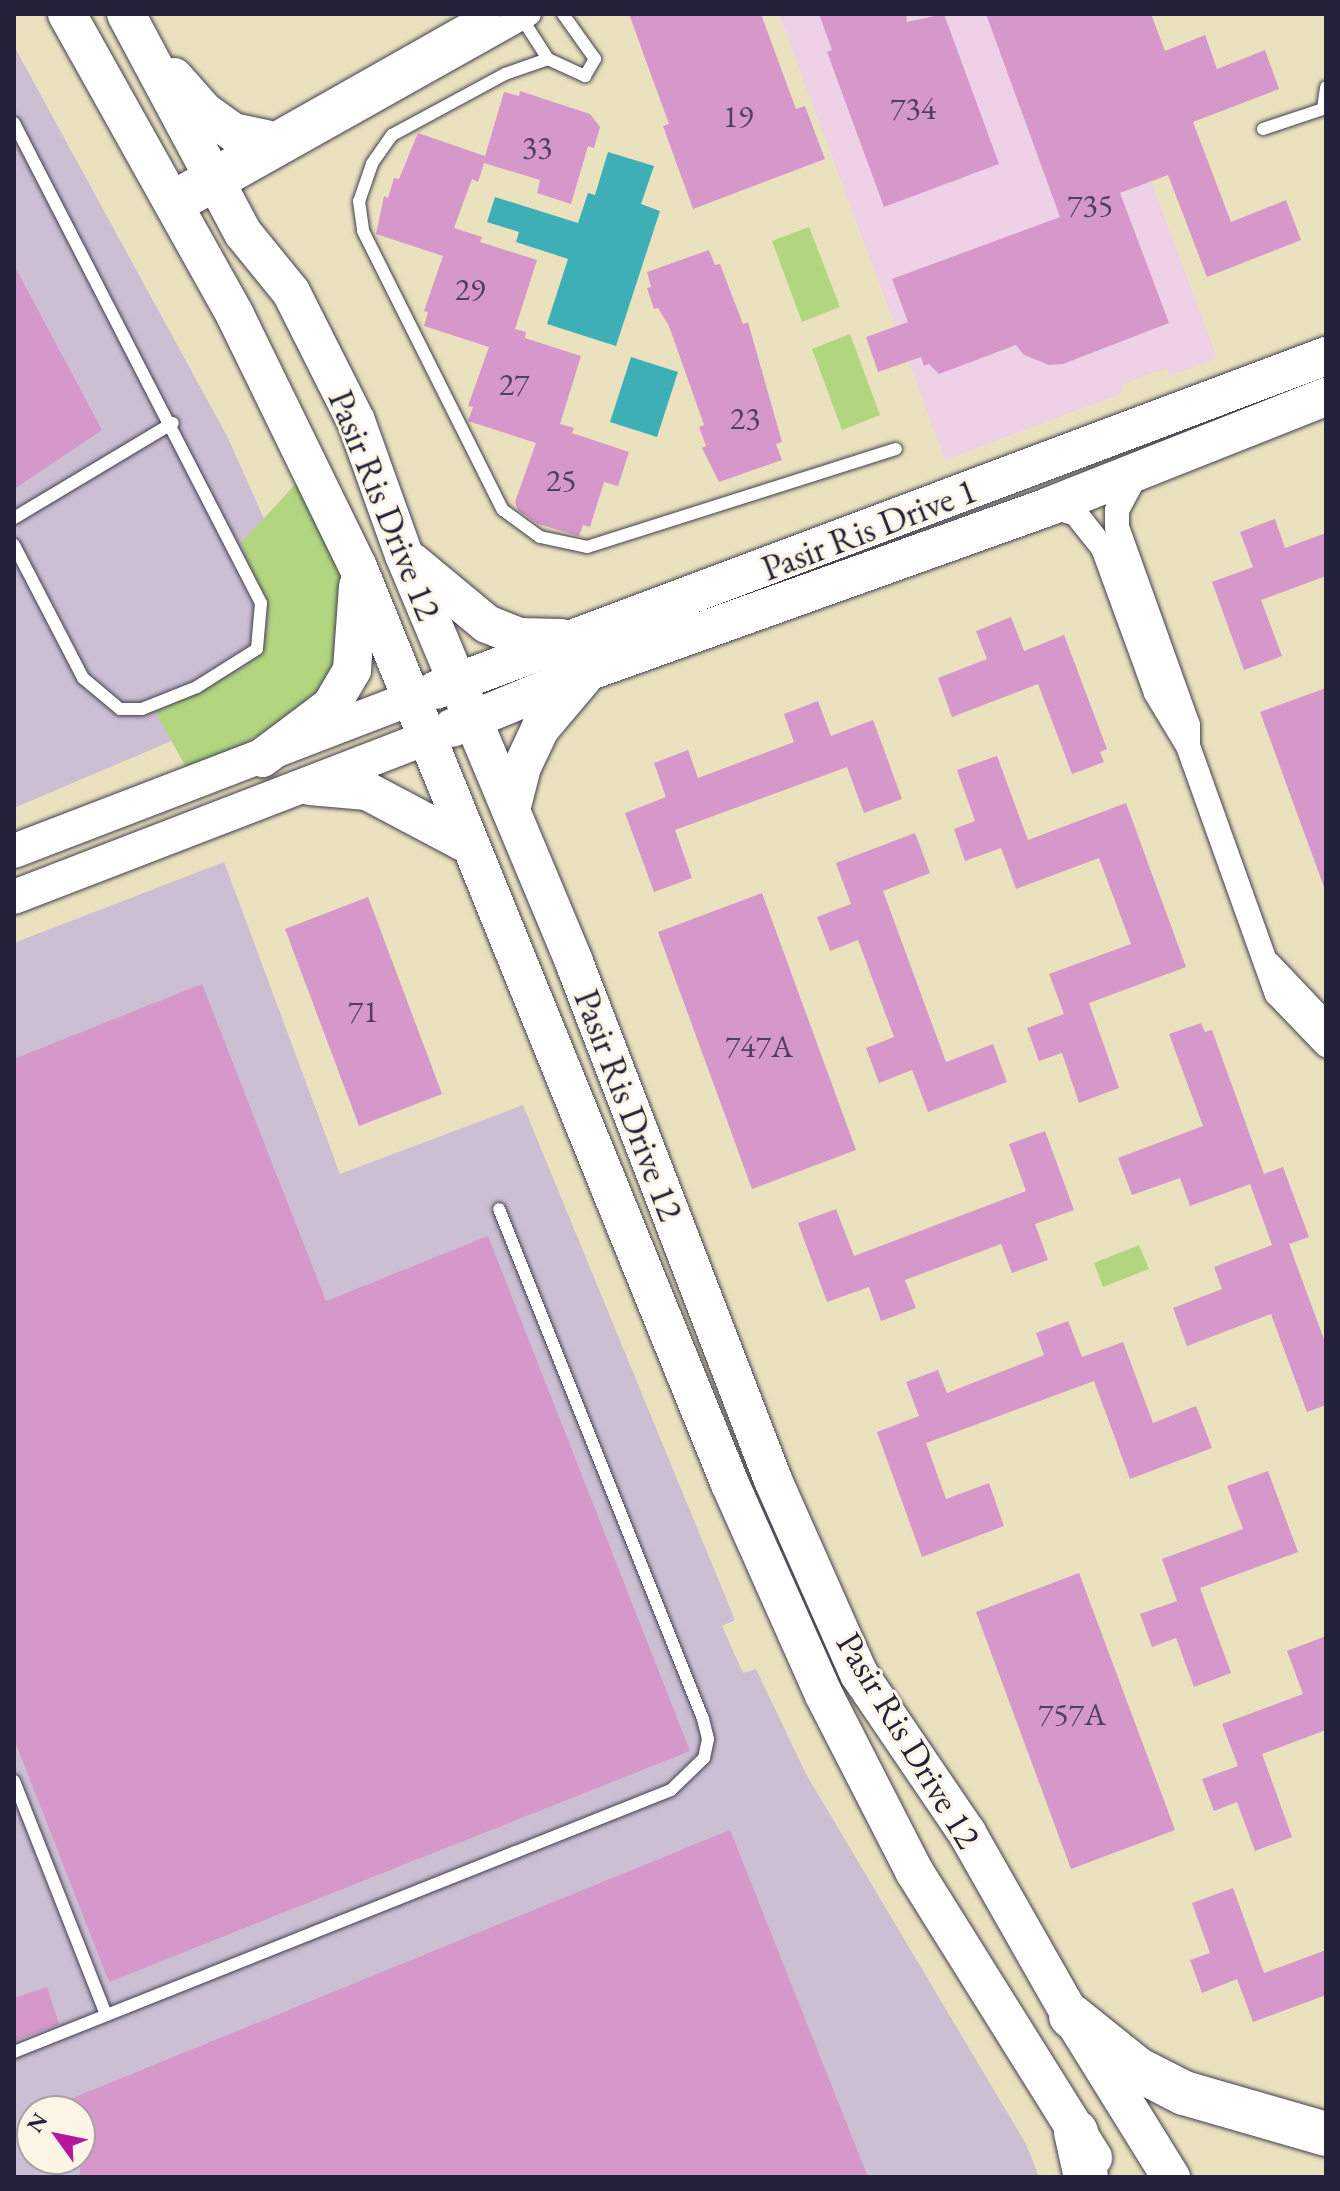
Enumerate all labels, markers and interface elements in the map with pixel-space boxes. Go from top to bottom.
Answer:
house number: 734 [890,89,936,127]
house number: 19 [723,97,753,135]
house number: 33 [522,128,552,166]
house number: 735 [1067,186,1113,224]
house number: 29 [455,270,485,308]
house number: 27 [499,365,529,403]
street label: Pasir Ris Drive 12 [319,384,451,626]
house number: 23 [730,399,760,437]
house number: 25 [546,461,576,499]
street label: Pasir Ris Drive 1 [755,468,983,590]
street label: Pasir Ris Drive 12 [565,983,693,1227]
house number: 71 [348,992,378,1030]
house number: 747A [725,1027,793,1065]
street label: Pasir Ris Drive 12 [828,1624,990,1856]
house number: 757A [1038,1695,1106,1733]
north arrow [16,2095,96,2175]
text: N [20,2107,54,2138]

